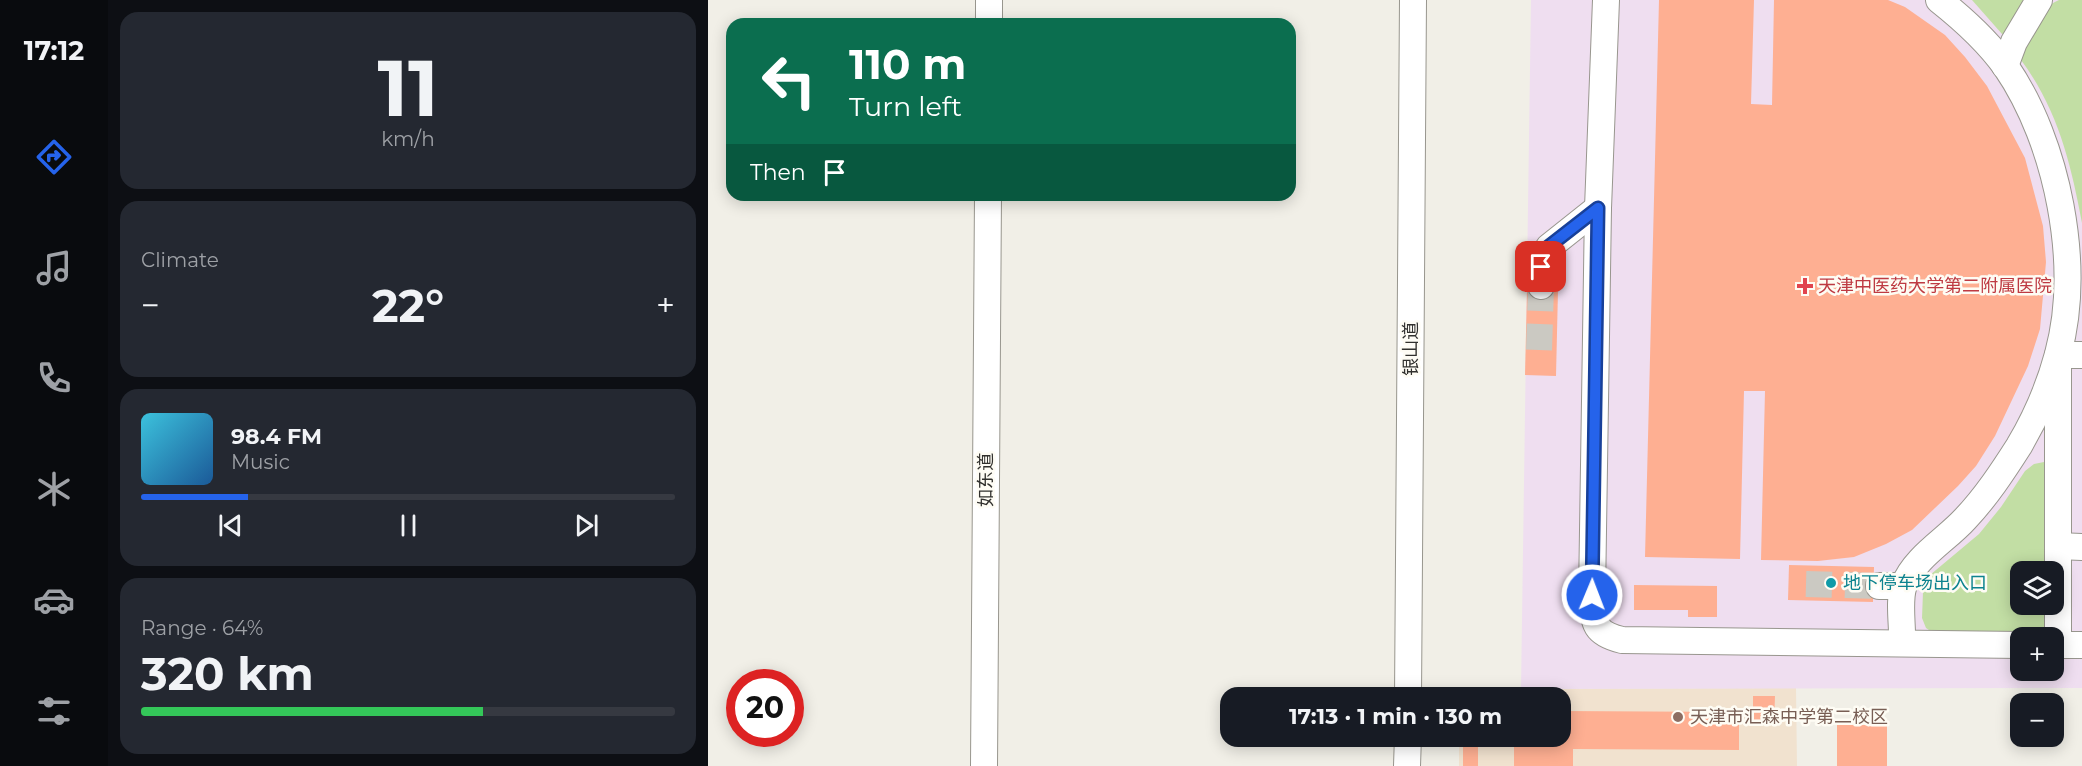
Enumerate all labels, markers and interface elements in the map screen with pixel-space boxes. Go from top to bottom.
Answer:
text: 17:12 [24,34,84,67]
text: 110 m [849,38,966,90]
text: 11 [377,40,439,136]
icon: left [750,42,828,120]
text: Turn left [849,90,962,123]
text: km/h [381,127,435,151]
icon: directions [33,136,75,178]
icon: arrive [818,156,851,189]
text: Then [750,159,806,186]
pin [1515,241,1566,292]
icon: music [33,247,75,289]
text: Climate [141,248,219,272]
icon: arrive [1524,250,1557,283]
place label: 天津中医药大学第二附属医院 [1818,275,2052,297]
marker: 天津中医药大学第二附属医院 [1796,277,1814,295]
text: 22° [372,278,444,333]
text: − [141,285,160,325]
text: + [656,285,675,325]
street label: 银山道 [1400,322,1422,376]
icon: phone [33,357,75,399]
text: 98.4 FM [231,423,322,450]
text: Music [231,450,290,474]
street label: 如东道 [975,453,997,507]
icon: climate [33,468,75,510]
icon: previous [214,509,247,542]
icon: pause [392,509,425,542]
icon: next [570,509,603,542]
map controls [2010,561,2064,747]
button: layers [2010,561,2064,615]
position arrow [1560,563,1624,627]
place label: 地下停车场出入口 [1843,572,1987,594]
marker: 地下停车场出入口 [1824,576,1838,590]
icon: car [33,579,75,621]
text: Range · 64% [141,616,263,640]
button: + [2010,627,2064,681]
text: 320 km [141,646,314,701]
speed limit sign: 20 [726,669,804,747]
icon: filters [33,690,75,732]
button: − [2010,693,2064,747]
text: 17:13 · 1 min · 130 m [1289,703,1502,730]
place label: 天津市汇森中学第二校区 [1690,706,1888,728]
marker: 天津市汇森中学第二校区 [1671,710,1685,724]

